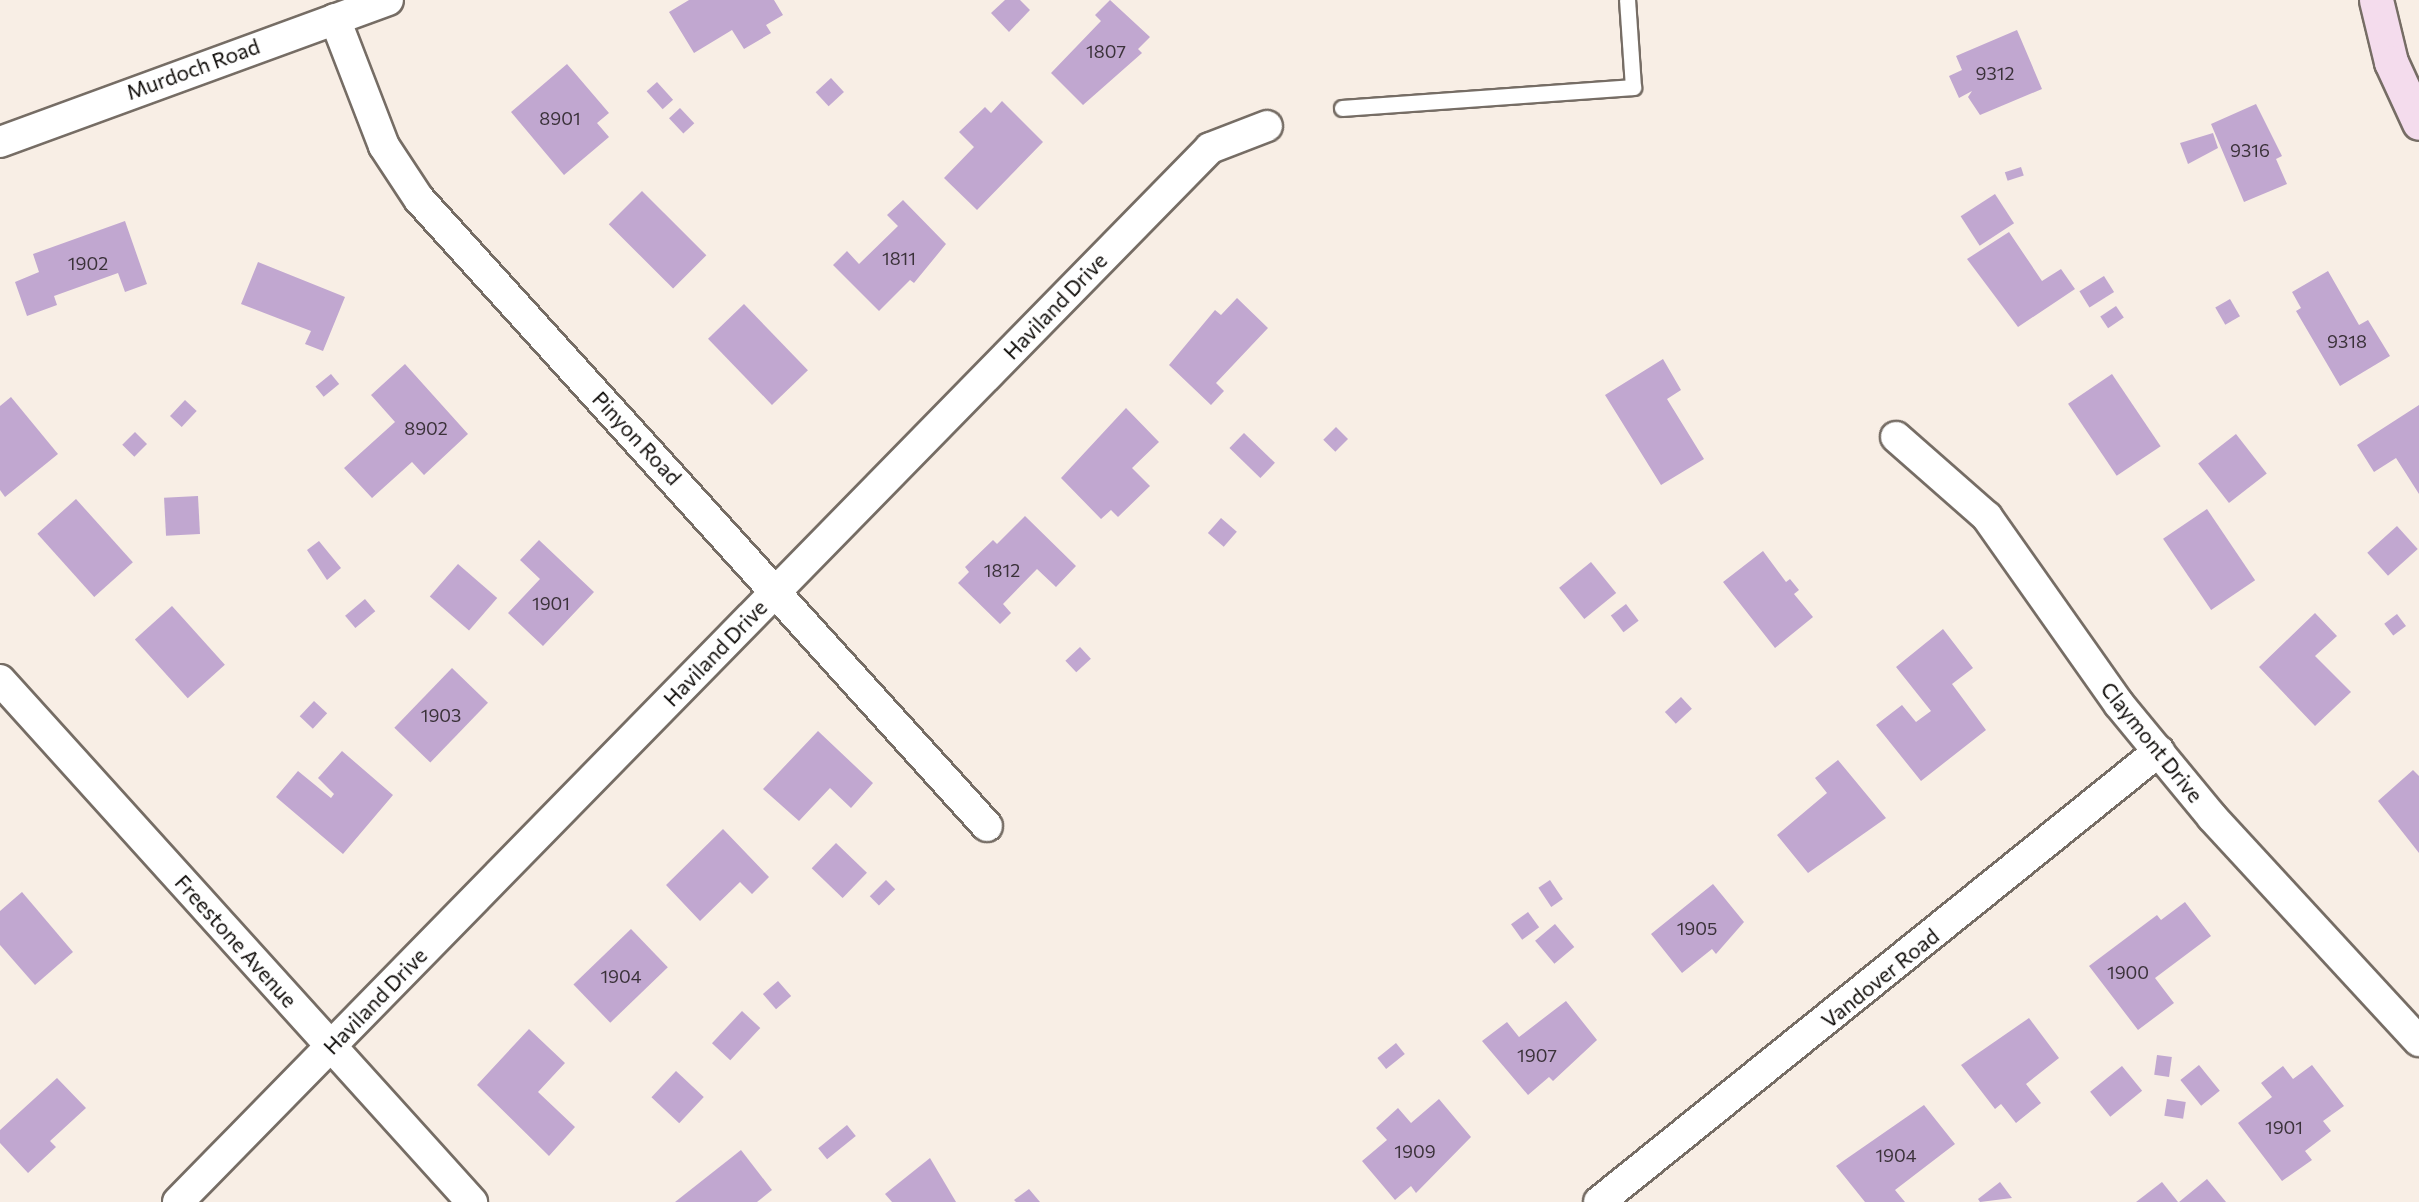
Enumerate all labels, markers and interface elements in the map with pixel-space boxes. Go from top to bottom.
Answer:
street label: Murdoch Road [123,33,263,105]
house number: 1807 [1086,40,1126,62]
house number: 9312 [1976,62,2014,84]
house number: 8901 [539,107,581,129]
house number: 9316 [2230,139,2270,161]
house number: 1811 [882,247,916,269]
street label: Haviland Drive [998,248,1112,364]
house number: 1902 [68,252,108,274]
house number: 9318 [2327,330,2367,352]
street label: Pinyon Road [587,386,687,490]
house number: 8902 [404,417,448,439]
house number: 1812 [984,559,1020,581]
house number: 1901 [532,592,570,614]
street label: Haviland Drive [658,595,772,711]
street label: Claymont Drive [2096,677,2208,807]
house number: 1903 [421,704,461,726]
street label: Freestone Avenue [170,870,302,1012]
house number: 1905 [1677,917,1717,939]
street label: Vandover Road [1816,923,1944,1033]
street label: Haviland Drive [318,943,432,1059]
house number: 1900 [2107,961,2149,983]
house number: 1904 [600,965,642,987]
house number: 1907 [1517,1044,1557,1066]
house number: 1901 [2265,1116,2303,1138]
house number: 1909 [1394,1140,1436,1162]
house number: 1904 [1875,1144,1917,1166]

